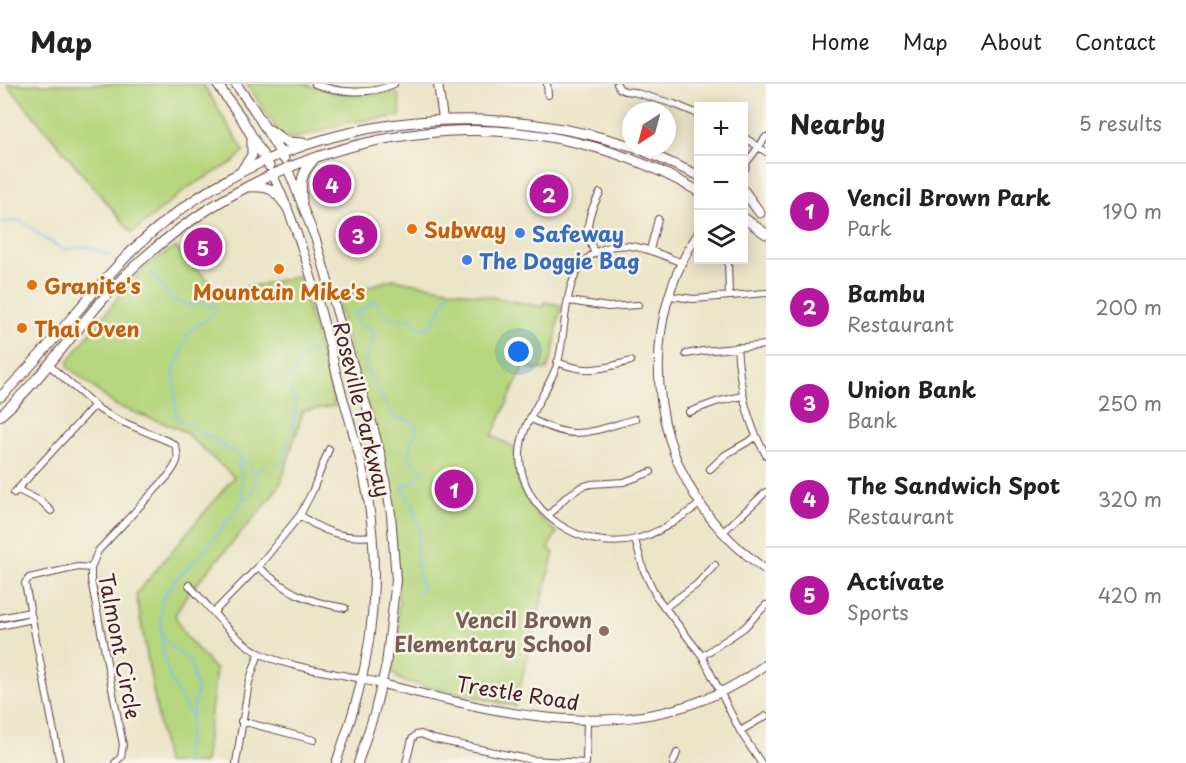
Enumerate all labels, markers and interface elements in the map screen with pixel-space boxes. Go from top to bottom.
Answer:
text: Map [30,20,92,63]
text: Home [811,25,870,57]
text: Map [903,25,948,57]
text: About [981,25,1042,57]
text: Contact [1075,25,1156,57]
north arrow [622,102,676,156]
map controls [694,102,748,264]
button: + [694,102,748,156]
text: Nearby [790,104,885,143]
text: 5 results [1079,108,1162,138]
button: − [694,156,748,210]
pin: 4 [312,162,352,206]
pin: 2 [530,172,568,216]
text: Vencil Brown Park [847,180,1051,213]
text: 1 [805,196,814,226]
text: 190 m [1103,196,1162,226]
button: layers [694,210,748,264]
pin: 3 [338,212,378,258]
place label: Subway [424,213,506,245]
text: Park [847,213,892,243]
place label: Safeway [532,217,624,249]
marker: Subway [405,222,419,236]
pin: 5 [184,224,222,270]
marker: Safeway [513,226,527,240]
place label: The Doggie Bag [479,244,640,276]
marker: The Doggie Bag [460,253,474,267]
marker: Mountain Mike's [272,262,286,276]
place label: Granite's [44,269,141,301]
place label: Mountain Mike's [193,275,365,307]
text: Bambu [847,276,926,309]
marker: Granite's [25,278,39,292]
text: 2 [802,292,817,322]
text: 200 m [1095,292,1162,322]
text: Restaurant [847,309,954,339]
place label: Thai Oven [34,312,140,344]
street label: Roseville Parkway [326,318,400,500]
marker: Thai Oven [15,321,29,335]
your location [504,337,533,366]
text: Union Bank [847,372,976,405]
text: 3 [803,388,816,418]
text: 250 m [1098,388,1162,418]
text: Bank [847,405,897,435]
pin: 1 [434,466,474,512]
text: The Sandwich Spot [847,468,1060,501]
text: 4 [803,484,816,514]
text: 320 m [1098,484,1162,514]
text: Restaurant [847,501,954,531]
text: Actívate [847,564,944,597]
street label: Talmont Circle [91,570,151,722]
text: 5 [803,580,816,610]
text: 420 m [1098,580,1162,610]
text: Sports [847,597,909,627]
place label: Vencil Brown Elementary School [394,603,592,659]
marker: Vencil Brown Elementary School [597,624,611,638]
street label: Trestle Road [454,666,582,718]

